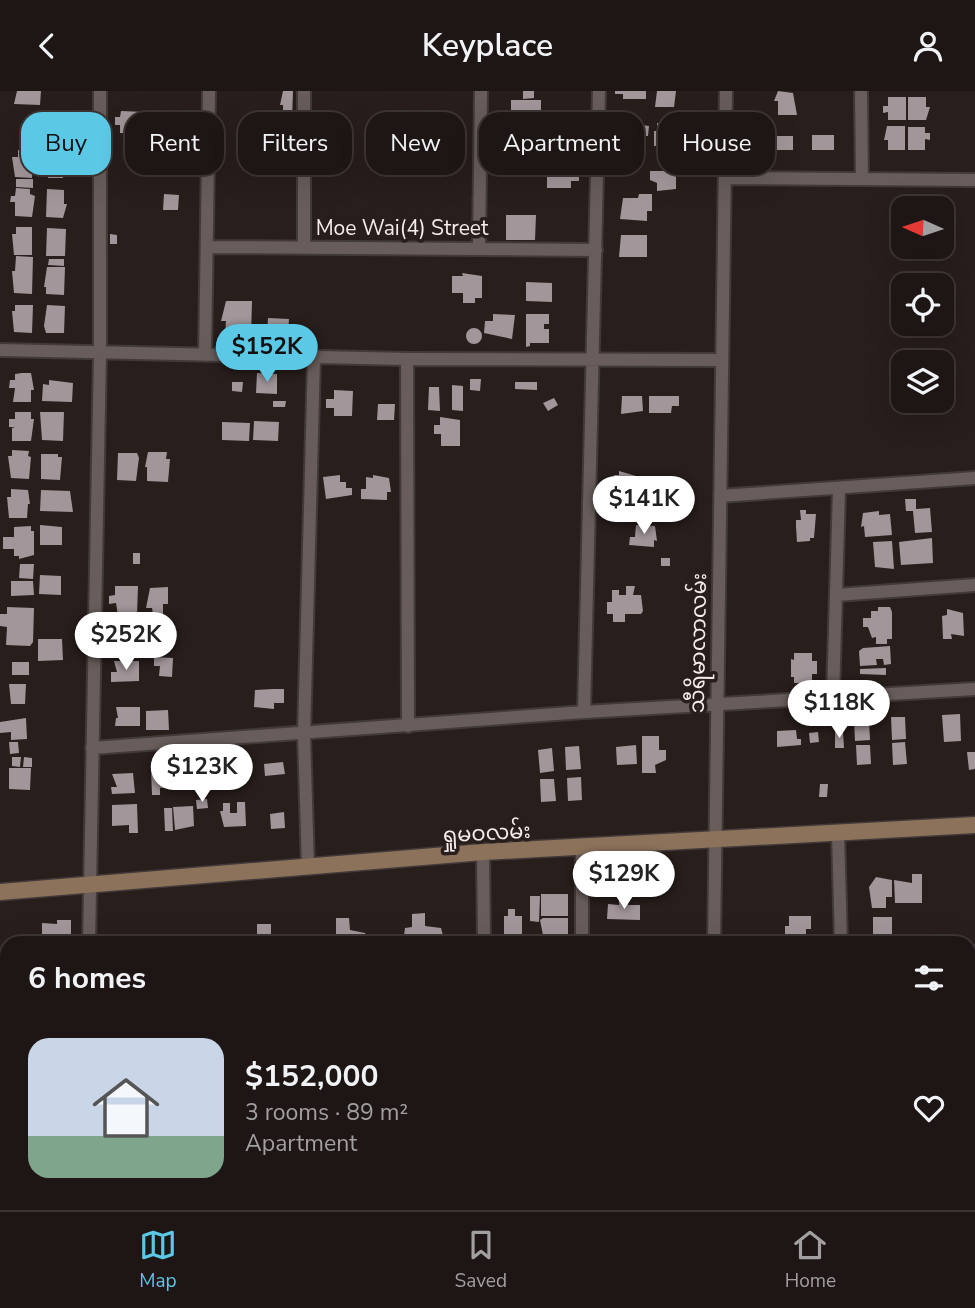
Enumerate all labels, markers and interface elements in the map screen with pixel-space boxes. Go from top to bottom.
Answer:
text: Keyplace [422,24,553,67]
icon: back [28,27,66,65]
icon: person [909,27,947,65]
chip: Buy [21,112,111,175]
chip: Rent [125,112,224,175]
chip: Filters [238,112,352,175]
chip: New [366,112,465,175]
chip: Apartment [479,112,644,175]
chip: House [658,112,775,175]
north arrow [891,196,954,259]
map controls [891,196,954,413]
street label: Moe Wai(4) Street [316,214,489,242]
button: locate [891,273,954,336]
pin: $152K [218,324,316,384]
text: $152K [232,331,302,362]
button: layers [891,350,954,413]
pin: $141K [595,477,693,536]
text: $141K [609,483,679,514]
street label: သီရိမာလာလမ်း [681,573,716,713]
pin: $252K [77,613,175,672]
text: $252K [91,619,161,650]
pin: $118K [790,681,888,740]
text: $118K [804,687,874,718]
pin: $123K [153,745,251,804]
text: $123K [167,751,237,782]
street label: ရှုမဝလမ်း [441,815,531,852]
pin: $129K [575,851,673,911]
text: $129K [589,858,659,889]
text: 6 homes [28,958,146,999]
icon: filters [910,959,948,997]
text: $152,000 [245,1056,378,1097]
icon: home [84,1066,168,1150]
icon: heart [910,1089,948,1127]
text: 3 rooms · 89 m² [245,1097,408,1128]
text: Apartment [245,1128,357,1159]
tab: Map [139,1226,177,1294]
tab: Saved [455,1226,507,1294]
tab: Home [785,1226,836,1294]

